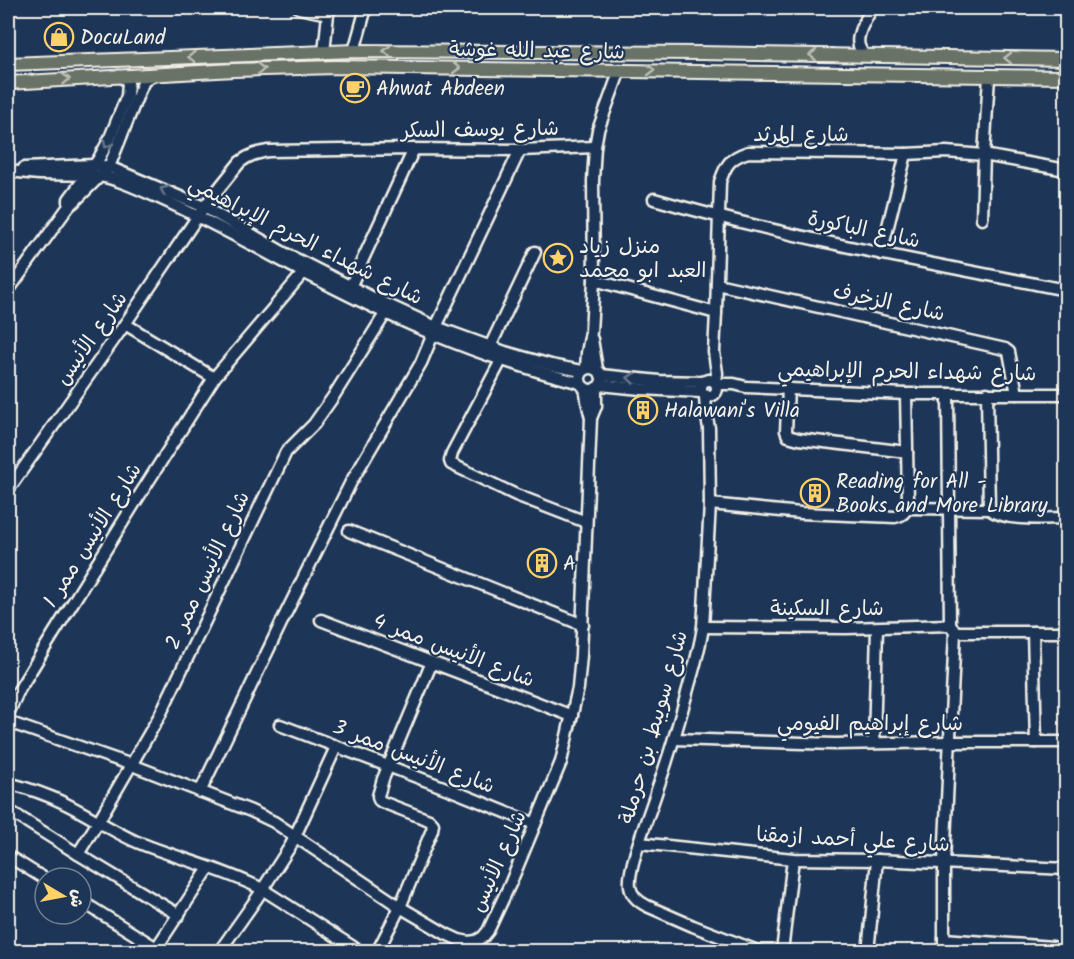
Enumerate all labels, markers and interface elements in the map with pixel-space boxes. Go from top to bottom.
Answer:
shop icon: DocuLand [43,21,75,53]
place label: DocuLand [80,22,166,55]
street label: شارع عبد الله غوشة [449,33,625,70]
one-way arrow [383,45,392,58]
one-way arrow [809,48,818,61]
one-way arrow [188,50,197,63]
one-way arrow [1004,51,1013,64]
one-way arrow [451,62,460,74]
one-way arrow [256,63,265,76]
one-way arrow [646,64,655,77]
cafe icon: Ahwat Abdeen [339,72,371,104]
one-way arrow [61,73,70,86]
place label: Ahwat Abdeen [376,73,505,106]
street label: شارع يوسف السكر [399,113,559,148]
street label: شارع المرثد [753,119,849,152]
one-way arrow [103,138,114,149]
street label: شارع شهداء الحرم الإبراهيمي [182,168,428,316]
one-way arrow [160,185,171,197]
street label: شارع الباكورة [804,202,923,258]
place label: منزل زياد العبد ابو محمد [579,231,706,288]
place icon: منزل زياد العبد ابو محمد [542,242,574,274]
street label: شارع الزخرف [830,276,948,331]
street label: شارع الأنيس [48,285,137,393]
street label: شارع شهداء الحرم الإبراهيمي [777,354,1037,392]
one-way arrow [626,372,636,385]
building icon: Halawani's Villa [627,394,659,426]
place label: Halawani's Villa [664,395,800,428]
street label: شارع الأنيس ممر 1 [35,457,151,615]
place label: Reading for All - Books and More Library [836,466,1048,523]
building icon: Reading for All - Books and More Library [799,477,831,509]
street label: شارع الأنيس ممر 2 [157,486,260,655]
building icon: A [526,547,558,579]
place label: A [563,548,576,581]
street label: شارع السكينة [770,593,884,626]
street label: شارع الأنيس ممر 4 [368,605,539,697]
street label: شارع سويبط بن حرملة [611,627,698,828]
street label: شارع إبراهيم الفيومي [777,708,963,742]
street label: شارع الأنيس ممر 3 [328,711,499,804]
street label: شارع الأنيس [462,805,537,918]
street label: شارع علي أحمد ازمقنا [755,819,951,863]
north arrow [33,866,93,926]
text: ش [62,888,90,909]

